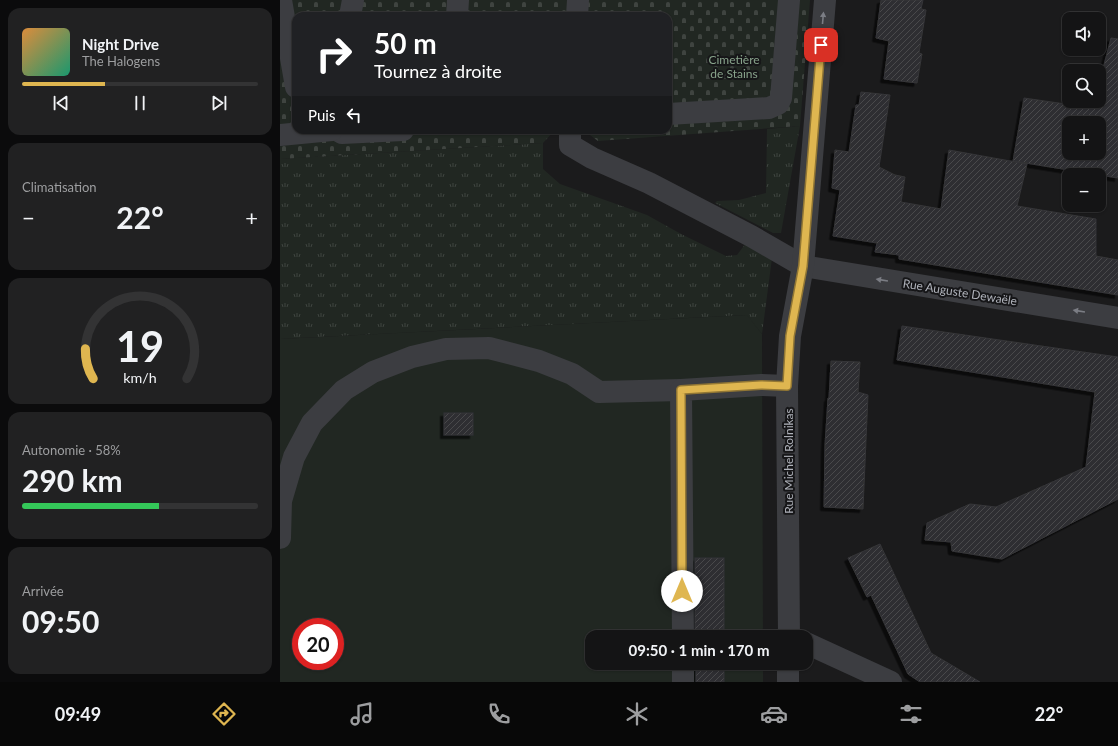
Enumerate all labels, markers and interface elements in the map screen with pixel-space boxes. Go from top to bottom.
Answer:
one-way arrow [820,12,826,24]
map controls [1062,12,1106,212]
button: sound [1062,12,1106,56]
text: 50 m [374,26,437,60]
icon: right [308,28,360,80]
pin [804,28,838,62]
icon: arrive [810,34,832,56]
text: Night Drive [82,35,159,53]
park label: Cimetière de Stains [708,52,760,81]
text: The Halogens [82,53,160,69]
text: Tournez à droite [374,60,502,82]
button: search [1062,64,1106,108]
icon: previous [50,92,72,114]
icon: pause [129,92,151,114]
icon: next [208,92,230,114]
icon: left [343,104,365,126]
text: Puis [308,106,335,124]
button: + [1062,116,1106,160]
button: − [1062,168,1106,212]
text: Climatisation [22,179,97,195]
text: 22° [116,199,164,235]
text: − [22,204,35,231]
text: + [245,204,258,231]
street label: Rue Auguste Dewaële [902,276,1018,308]
one-way arrow [876,277,888,283]
one-way arrow [1073,308,1086,314]
text: 19 [116,321,164,371]
text: km/h [123,369,157,386]
street label: Rue Michel Rolnikas [781,408,796,514]
text: Autonomie · 58% [22,442,121,458]
text: 290 km [22,462,123,498]
position arrow [661,570,703,612]
text: Arrivée [22,583,64,599]
text: 09:50 [22,603,99,639]
speed limit sign: 20 [292,618,344,670]
text: 09:50 · 1 min · 170 m [629,641,769,659]
icon: directions [210,700,238,728]
icon: music [348,700,376,728]
icon: phone [485,700,513,728]
icon: climate [623,700,651,728]
icon: car [760,700,788,728]
icon: filters [897,700,925,728]
text: 09:49 [55,703,101,725]
text: 22° [1035,703,1063,725]

